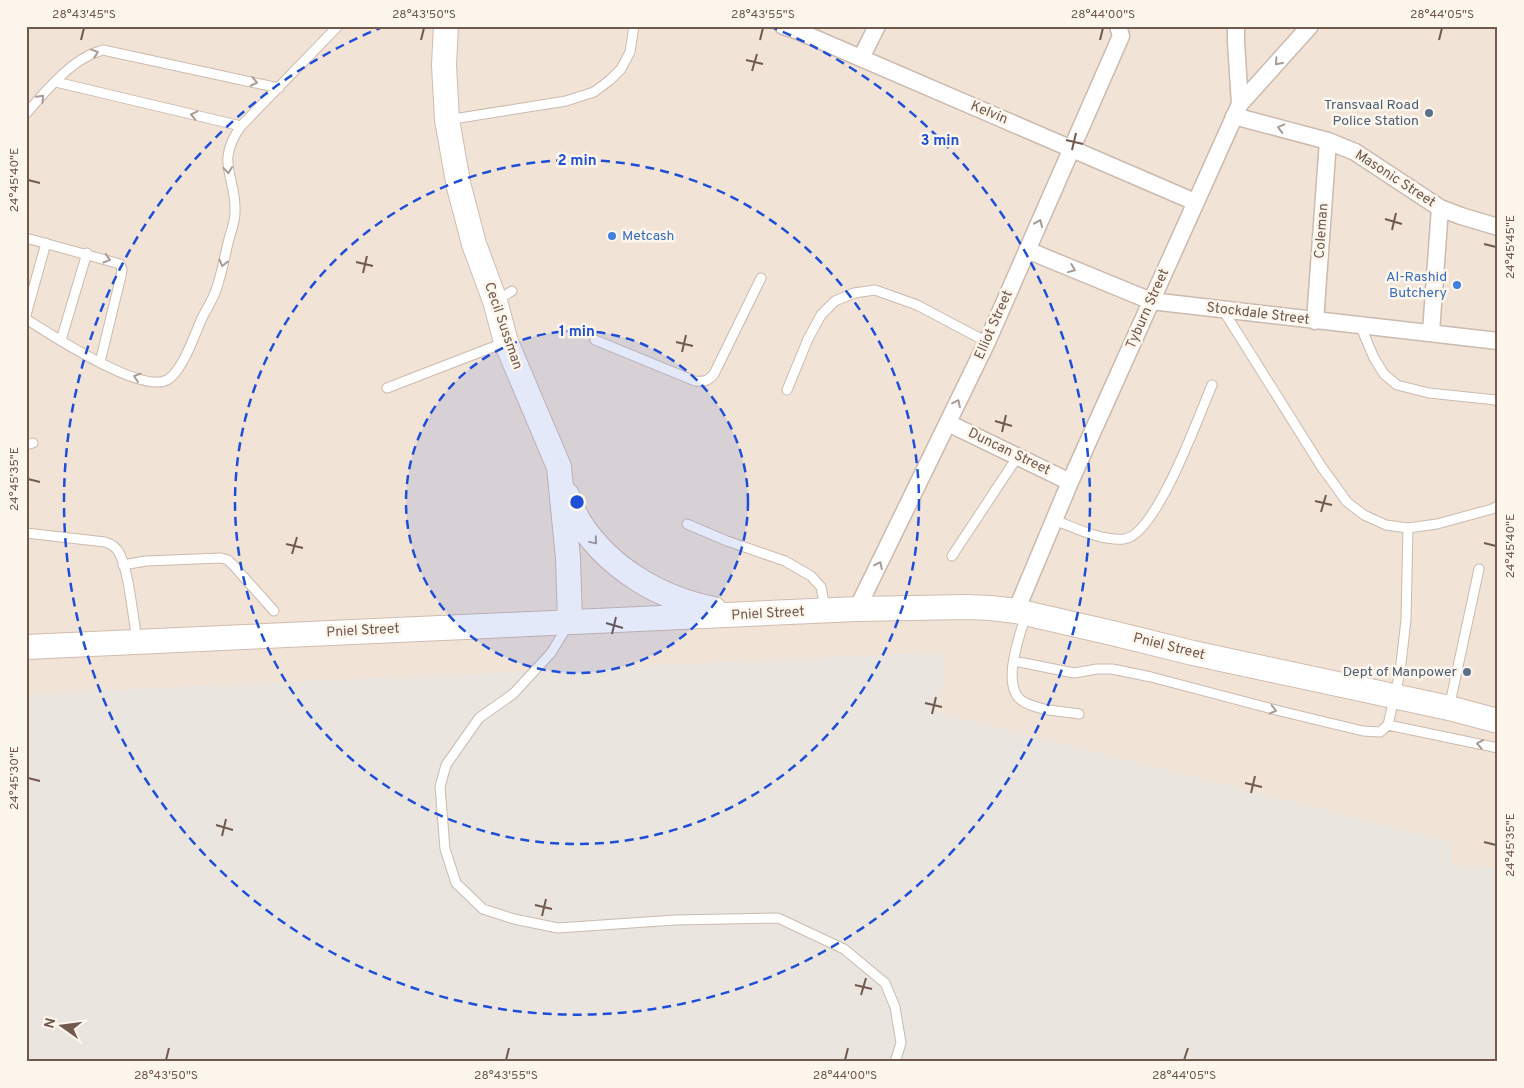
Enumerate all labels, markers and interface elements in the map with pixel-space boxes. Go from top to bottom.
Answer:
text: 28°43'45"S [52,7,116,23]
text: 28°43'50"S [392,7,456,23]
text: 28°43'55"S [731,7,795,23]
text: 28°44'00"S [1071,7,1135,23]
text: 28°44'05"S [1410,7,1474,23]
one-way arrow [90,49,99,59]
one-way arrow [1275,57,1284,66]
one-way arrow [249,77,258,87]
one-way arrow [35,94,44,103]
place label: Transvaal Road Police Station [1324,97,1419,130]
street label: Kelvin [968,98,1010,128]
marker: Transvaal Road Police Station [1423,107,1435,119]
one-way arrow [189,110,198,121]
one-way arrow [1277,123,1286,134]
text: 3 min [920,132,960,151]
street label: Masonic Street [1352,147,1438,211]
text: 24°45'40"E [7,148,23,212]
text: 2 min [557,152,597,171]
one-way arrow [222,166,233,174]
street label: Coleman [1312,203,1332,259]
text: 24°45'45"E [1503,215,1519,279]
one-way arrow [1032,219,1043,228]
place label: Metcash [622,228,675,245]
marker: Metcash [606,230,618,242]
one-way arrow [103,254,111,264]
one-way arrow [218,258,229,267]
one-way arrow [1067,263,1076,273]
street label: Tyburn Street [1123,266,1173,352]
place label: Al-Rashid Butchery [1386,269,1447,302]
marker: Al-Rashid Butchery [1451,279,1463,291]
street label: Cecil Sussman [480,280,526,372]
street label: Elliot Street [971,288,1017,362]
street label: Stockdale Street [1205,299,1311,329]
text: 1 min [559,323,595,342]
one-way arrow [133,373,141,383]
one-way arrow [951,399,961,408]
street label: Duncan Street [965,425,1053,479]
text: 24°45'35"E [7,447,23,511]
centre of rings [568,493,586,511]
text: 24°45'40"E [1503,514,1519,578]
one-way arrow [589,535,597,544]
one-way arrow [873,561,883,570]
street label: Pniel Street [731,604,805,624]
street label: Pniel Street [326,621,400,641]
street label: Pniel Street [1131,630,1207,664]
place label: Dept of Manpower [1343,664,1458,681]
marker: Dept of Manpower [1461,666,1473,678]
one-way arrow [1269,704,1277,714]
one-way arrow [1476,739,1485,750]
text: 24°45'30"E [7,746,23,810]
text: 24°45'35"E [1503,813,1519,877]
north arrow [38,1000,88,1050]
text: N [41,1016,60,1030]
text: 28°43'50"S [134,1068,198,1084]
text: 28°43'55"S [474,1068,538,1084]
text: 28°44'00"S [813,1068,877,1084]
text: 28°44'05"S [1152,1068,1216,1084]

